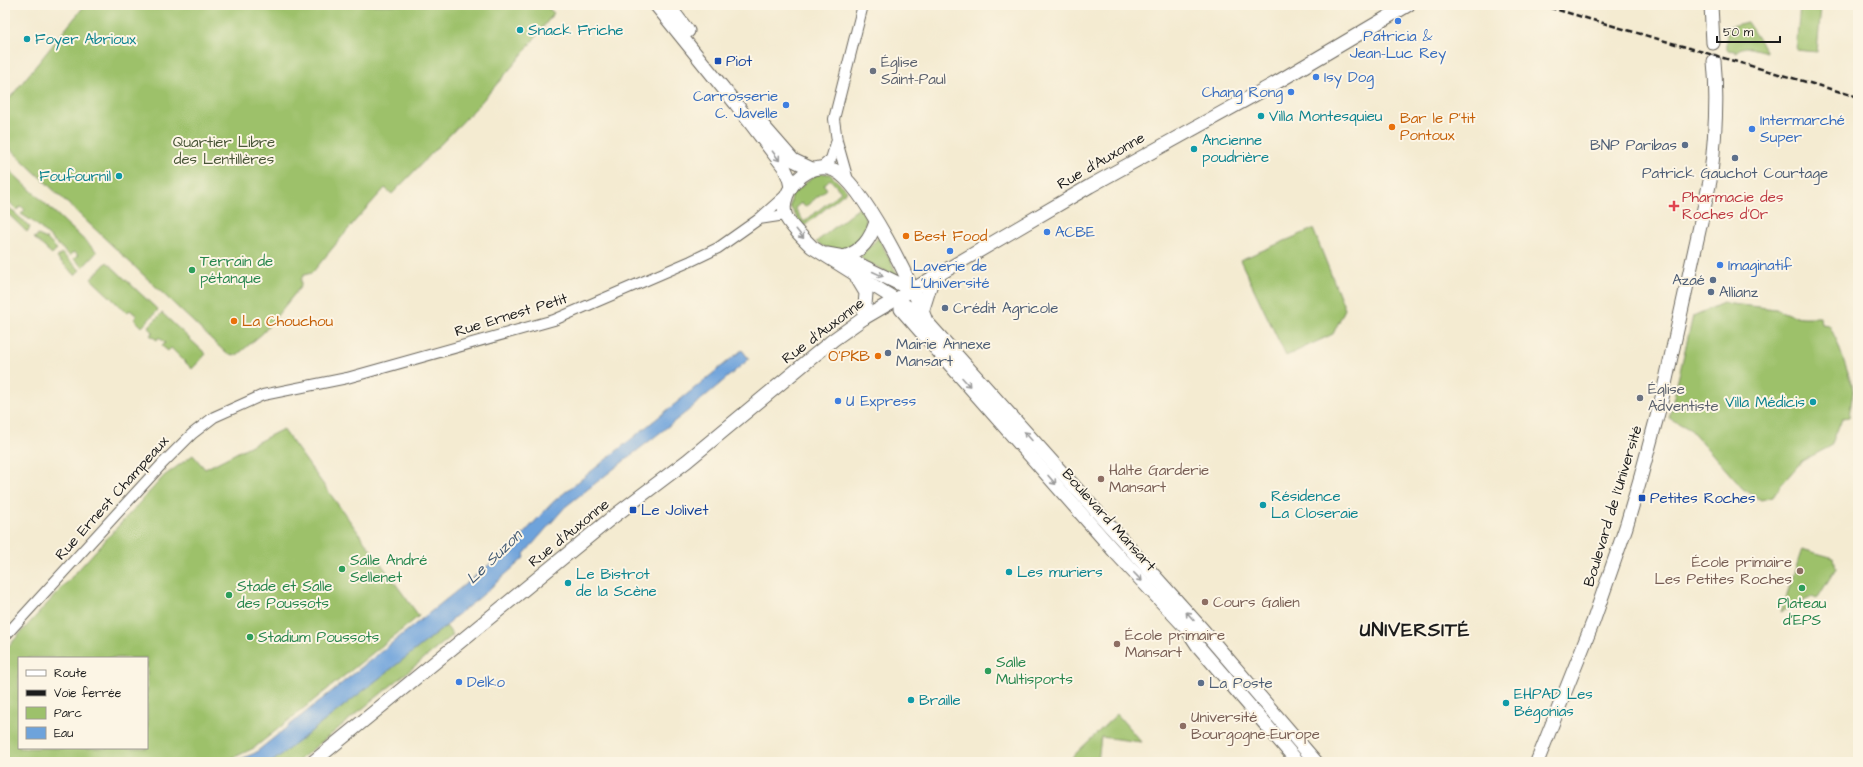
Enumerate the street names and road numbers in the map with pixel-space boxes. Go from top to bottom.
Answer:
street label: Rue d'Auxonne [1053,127,1149,195]
street label: Rue Ernest Petit [452,288,570,342]
street label: Rue d'Auxonne [777,293,869,369]
street label: Boulevard de l'Université [1578,423,1648,589]
street label: Rue Ernest Champeaux [50,430,174,565]
street label: Boulevard Mansart [1057,464,1161,576]
street label: Rue d'Auxonne [524,494,614,572]

